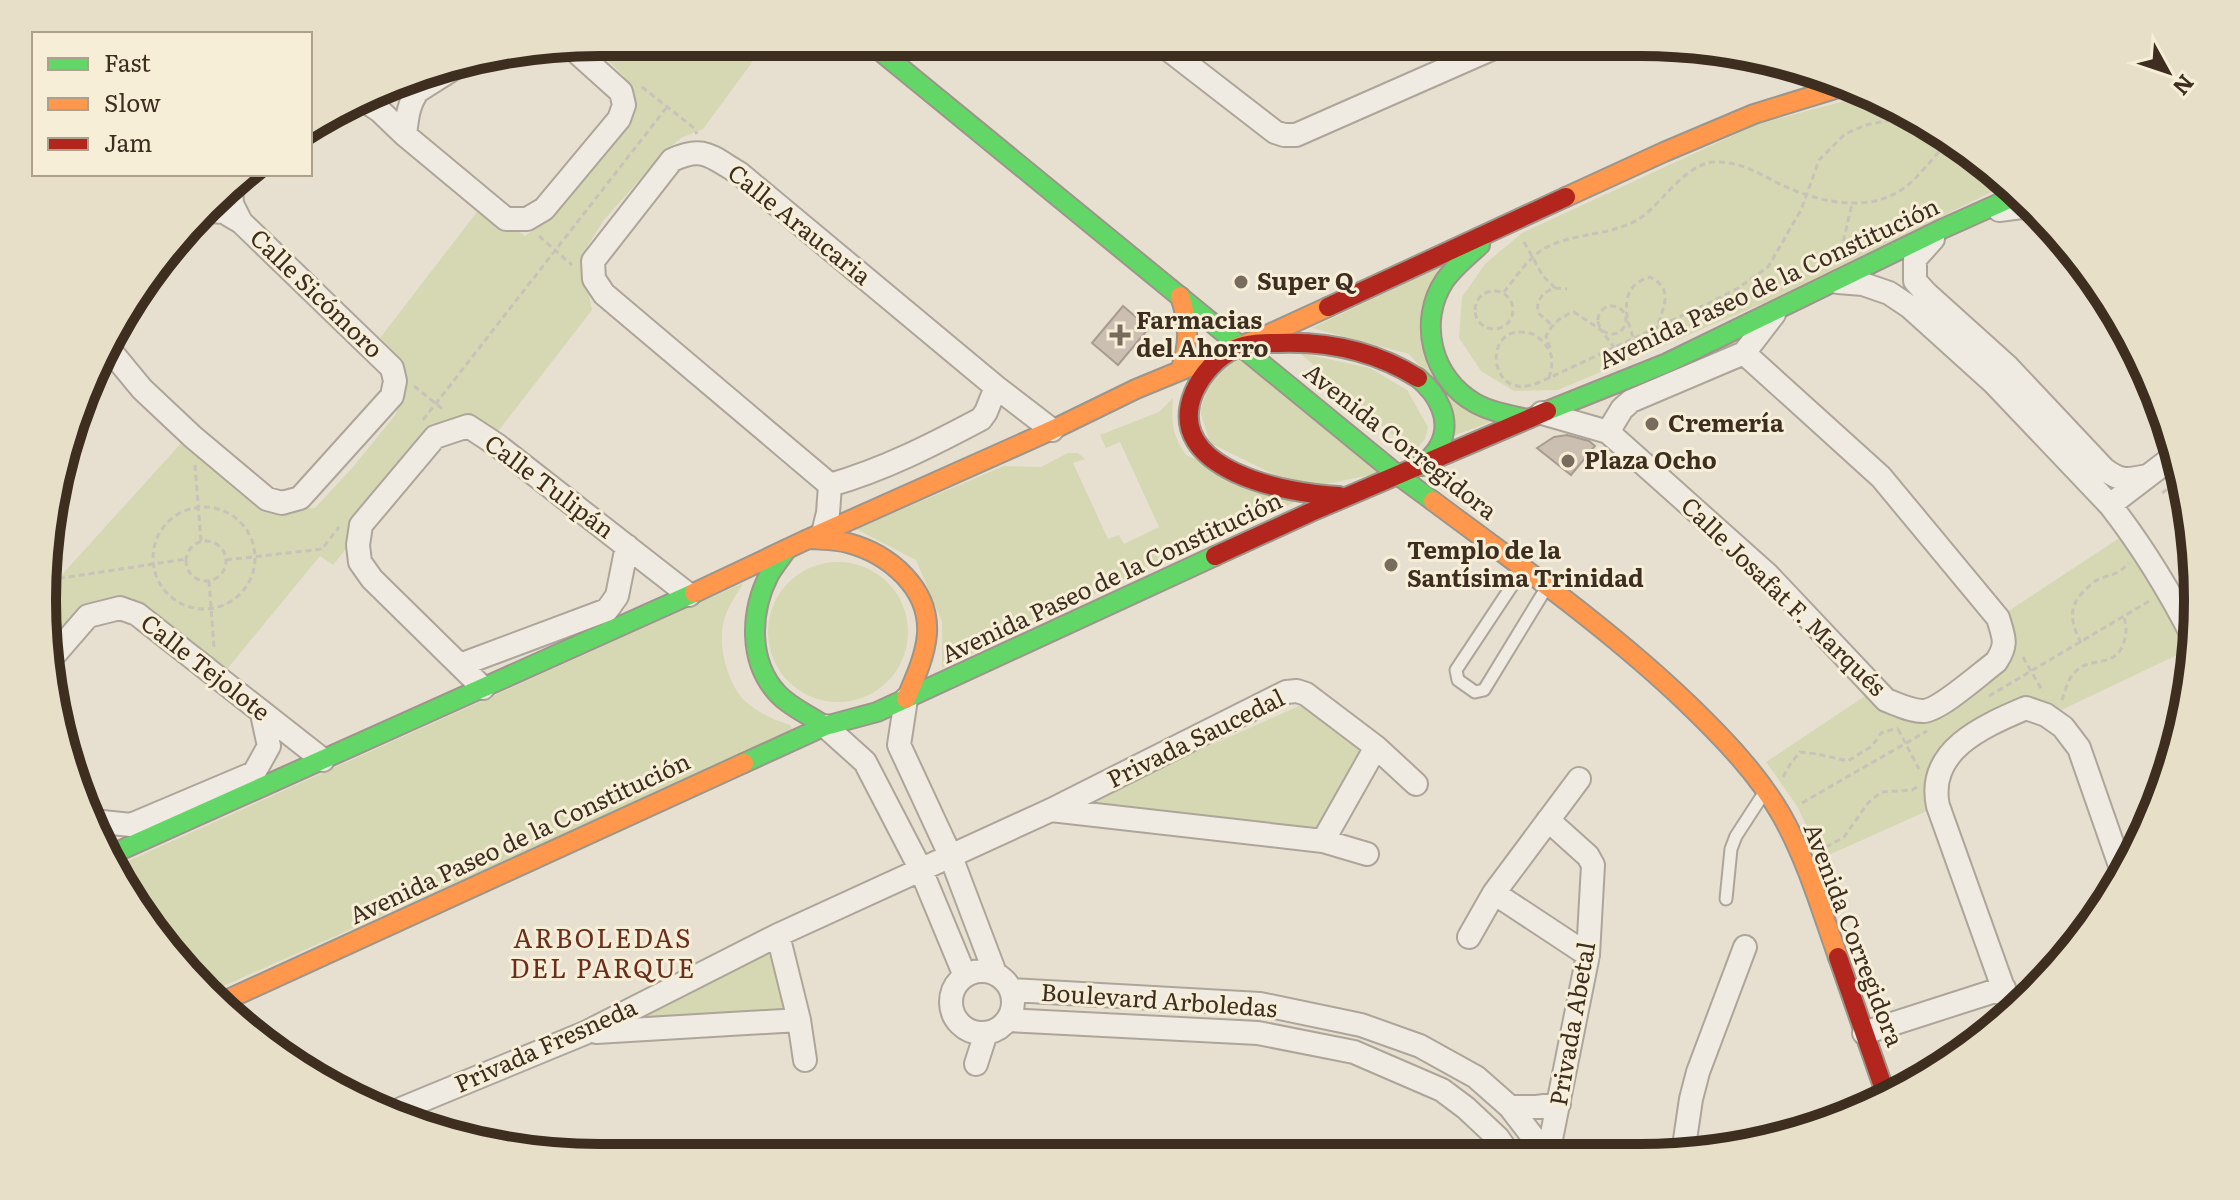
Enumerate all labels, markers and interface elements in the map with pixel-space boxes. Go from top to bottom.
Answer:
legend [32,32,312,176]
north arrow [2128,32,2208,112]
text: Fast [104,44,151,79]
text: N [2166,68,2203,103]
text: Slow [104,84,161,119]
text: Jam [104,124,152,159]
street label: Calle Araucaria [721,154,880,292]
street label: Avenida Paseo de la Constitución [1592,187,1944,376]
street label: Calle Sicómoro [243,220,392,365]
place label: Super Q [1257,262,1357,297]
marker: Super Q [1232,273,1250,291]
place label: Farmacias del Ahorro [1136,301,1269,364]
marker: Farmacias del Ahorro [1111,326,1129,344]
street label: Avenida Corregidora [1297,353,1506,527]
place label: Cremería [1668,404,1784,439]
marker: Cremería [1643,415,1661,433]
street label: Calle Tulipán [478,425,623,546]
place label: Plaza Ocho [1584,441,1717,476]
marker: Plaza Ocho [1559,452,1577,470]
street label: Avenida Paseo de la Constitución [935,481,1287,670]
street label: Calle Josafat F. Marqués [1674,488,1895,703]
place label: Templo de la Santísima Trinidad [1407,531,1644,594]
marker: Templo de la Santísima Trinidad [1382,556,1400,574]
street label: Calle Tejolote [134,604,279,728]
street label: Privada Saucedal [1100,679,1290,795]
street label: Avenida Paseo de la Constitución [343,742,695,931]
street label: Avenida Corregidora [1797,817,1914,1051]
district label: ARBOLEDAS DEL PARQUE [510,917,696,986]
street label: Privada Abetal [1539,939,1602,1109]
street label: Boulevard Arboledas [1040,973,1279,1024]
street label: Privada Fresneda [448,988,642,1100]

